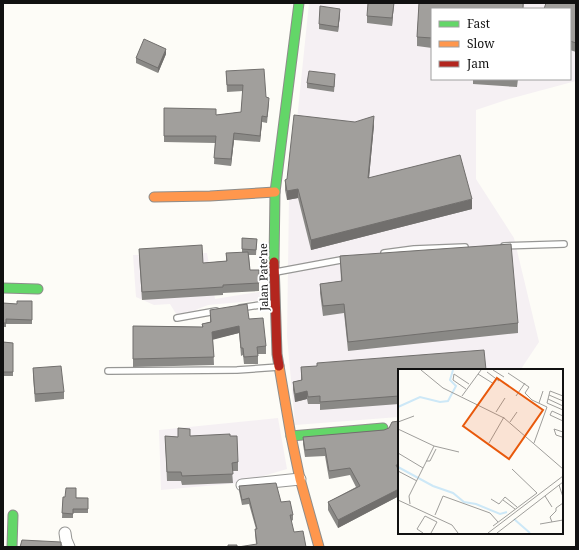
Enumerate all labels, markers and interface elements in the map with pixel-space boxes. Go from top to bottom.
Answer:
legend [431,8,571,80]
text: Fast [467,15,490,32]
text: Slow [467,35,495,52]
text: Jam [466,55,489,72]
street label: Jalan Pate'ne [255,243,271,312]
inset map [398,369,563,534]

